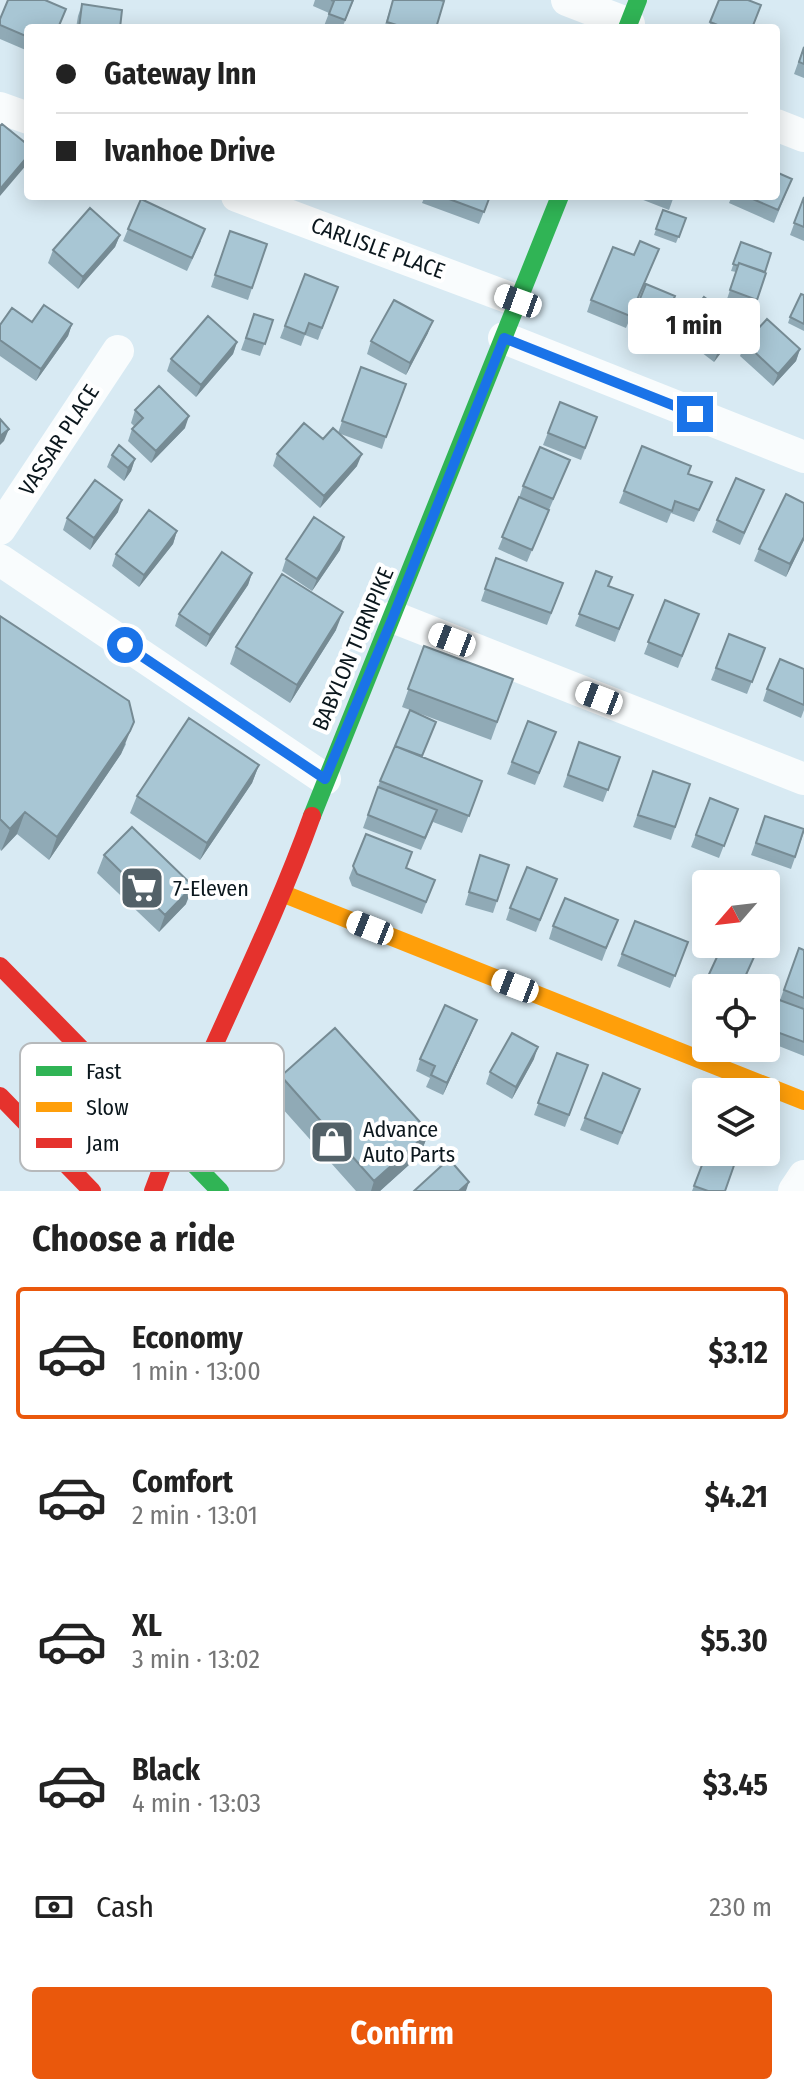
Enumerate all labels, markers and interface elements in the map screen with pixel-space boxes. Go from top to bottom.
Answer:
text: Gateway Inn [104,56,256,92]
text: Ivanhoe Drive [104,133,275,169]
street label: CARLISLE PLACE [307,211,449,285]
car [491,282,545,320]
callout: 1 min [629,298,761,354]
text: 1 min [666,310,722,341]
street label: VASSAR PLACE [13,379,105,501]
route end [677,396,713,432]
street label: BABYLON TURNPIKE [306,563,400,735]
car [425,620,479,660]
route start [107,627,143,663]
car [572,678,626,718]
supermarket icon: 7-Eleven [118,864,166,912]
north arrow [692,870,780,958]
map controls [692,870,780,1166]
place label: 7-Eleven [173,875,249,902]
car [343,908,397,948]
car [488,966,542,1006]
button: locate [692,974,780,1062]
legend [20,1043,284,1171]
text: Fast [86,1058,122,1085]
button: layers [692,1078,780,1166]
text: Slow [86,1094,129,1121]
place label: Advance Auto Parts [363,1116,455,1168]
shop icon: Advance Auto Parts [308,1118,356,1166]
text: Jam [86,1130,120,1157]
text: Choose a ride [32,1217,235,1261]
icon: car [36,1317,108,1389]
text: Economy [132,1320,243,1356]
text: $3.12 [708,1335,768,1371]
text: 1 min · 13:00 [132,1356,261,1387]
icon: car [36,1461,108,1533]
text: Comfort [132,1464,233,1500]
text: $4.21 [705,1479,768,1515]
text: 2 min · 13:01 [132,1500,258,1531]
icon: car [36,1605,108,1677]
text: XL [132,1608,162,1644]
text: $5.30 [700,1623,768,1659]
text: 3 min · 13:02 [132,1644,260,1675]
icon: car [36,1749,108,1821]
text: Black [132,1752,200,1788]
text: $3.45 [703,1767,768,1803]
text: 4 min · 13:03 [132,1788,261,1819]
icon: cash [32,1885,76,1929]
text: Cash [96,1889,154,1925]
text: 230 m [709,1892,772,1923]
button: Confirm [32,1987,772,2079]

